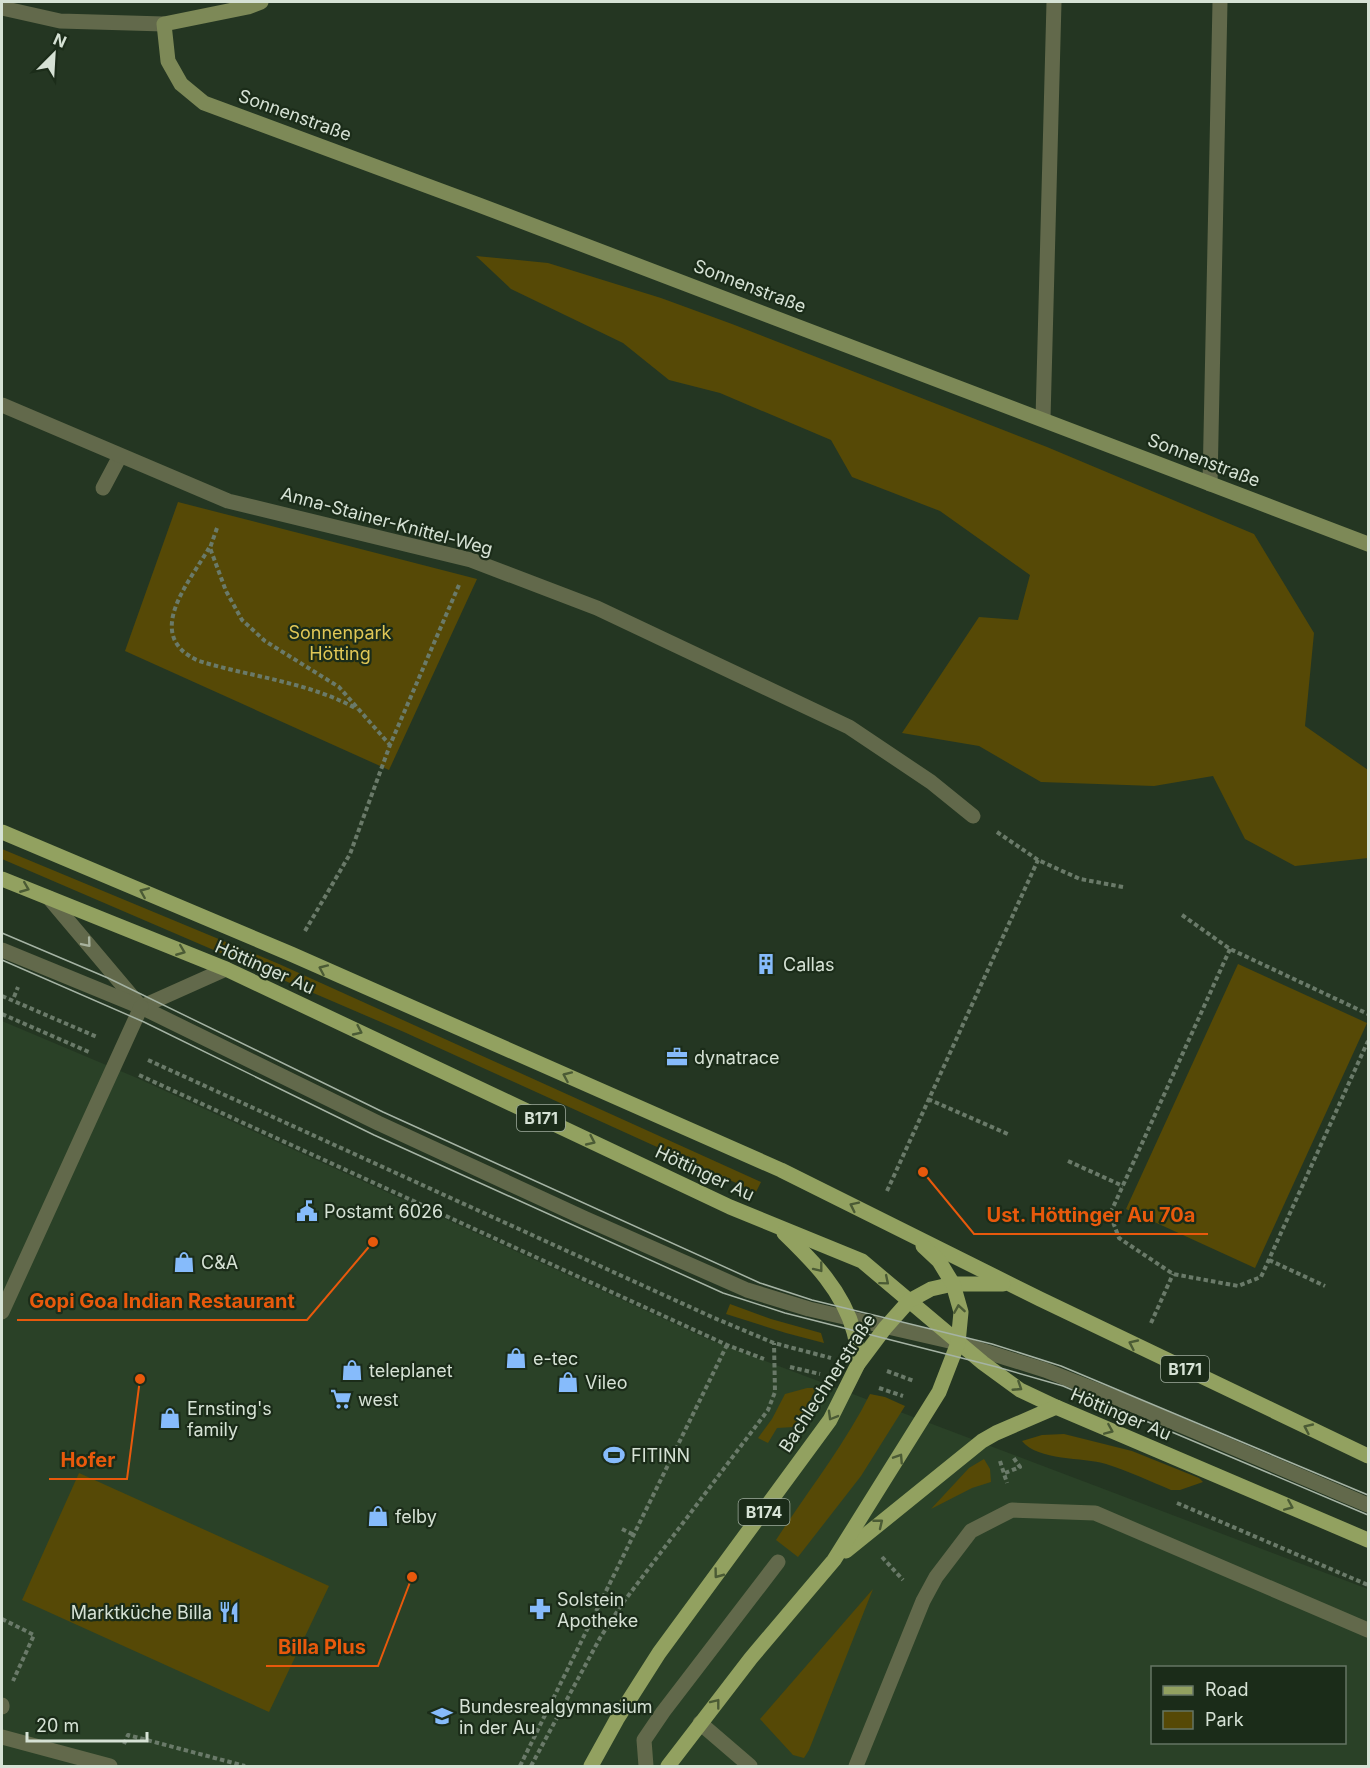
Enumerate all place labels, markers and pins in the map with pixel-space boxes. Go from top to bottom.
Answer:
building icon: Callas [754,952,778,976]
place label: Callas [783,954,835,975]
office icon: dynatrace [665,1045,689,1069]
place label: dynatrace [694,1047,780,1068]
callout: Ust. Höttinger Au 70a [974,1196,1208,1234]
public building icon: Postamt 6026 [295,1199,319,1223]
place label: Postamt 6026 [324,1201,443,1222]
shop icon: C&A [172,1250,196,1274]
place label: C&A [201,1252,238,1273]
callout: Gopi Goa Indian Restaurant [17,1282,307,1320]
shop icon: e-tec [504,1346,528,1370]
place label: e-tec [533,1348,578,1369]
shop icon: teleplanet [340,1358,364,1382]
place label: teleplanet [369,1360,453,1381]
shop icon: Vileo [556,1370,580,1394]
place label: Vileo [585,1372,627,1393]
supermarket icon: west [329,1387,353,1411]
place label: west [358,1389,398,1410]
place label: Ernsting's family [187,1398,272,1440]
shop icon: Ernsting's family [158,1406,182,1430]
callout: Hofer [49,1441,127,1479]
sports icon: FITINN [602,1443,626,1467]
place label: FITINN [631,1445,690,1466]
shop icon: felby [366,1504,390,1528]
place label: felby [395,1506,437,1527]
place label: Solstein Apotheke [557,1589,638,1631]
pharmacy icon: Solstein Apotheke [528,1597,552,1621]
restaurant icon: Marktküche Billa [217,1600,241,1624]
place label: Marktküche Billa [71,1602,212,1623]
callout: Billa Plus [266,1628,378,1666]
place label: Bundesrealgymnasium in der Au [459,1696,653,1738]
school or university icon: Bundesrealgymnasium in der Au [430,1704,454,1728]

